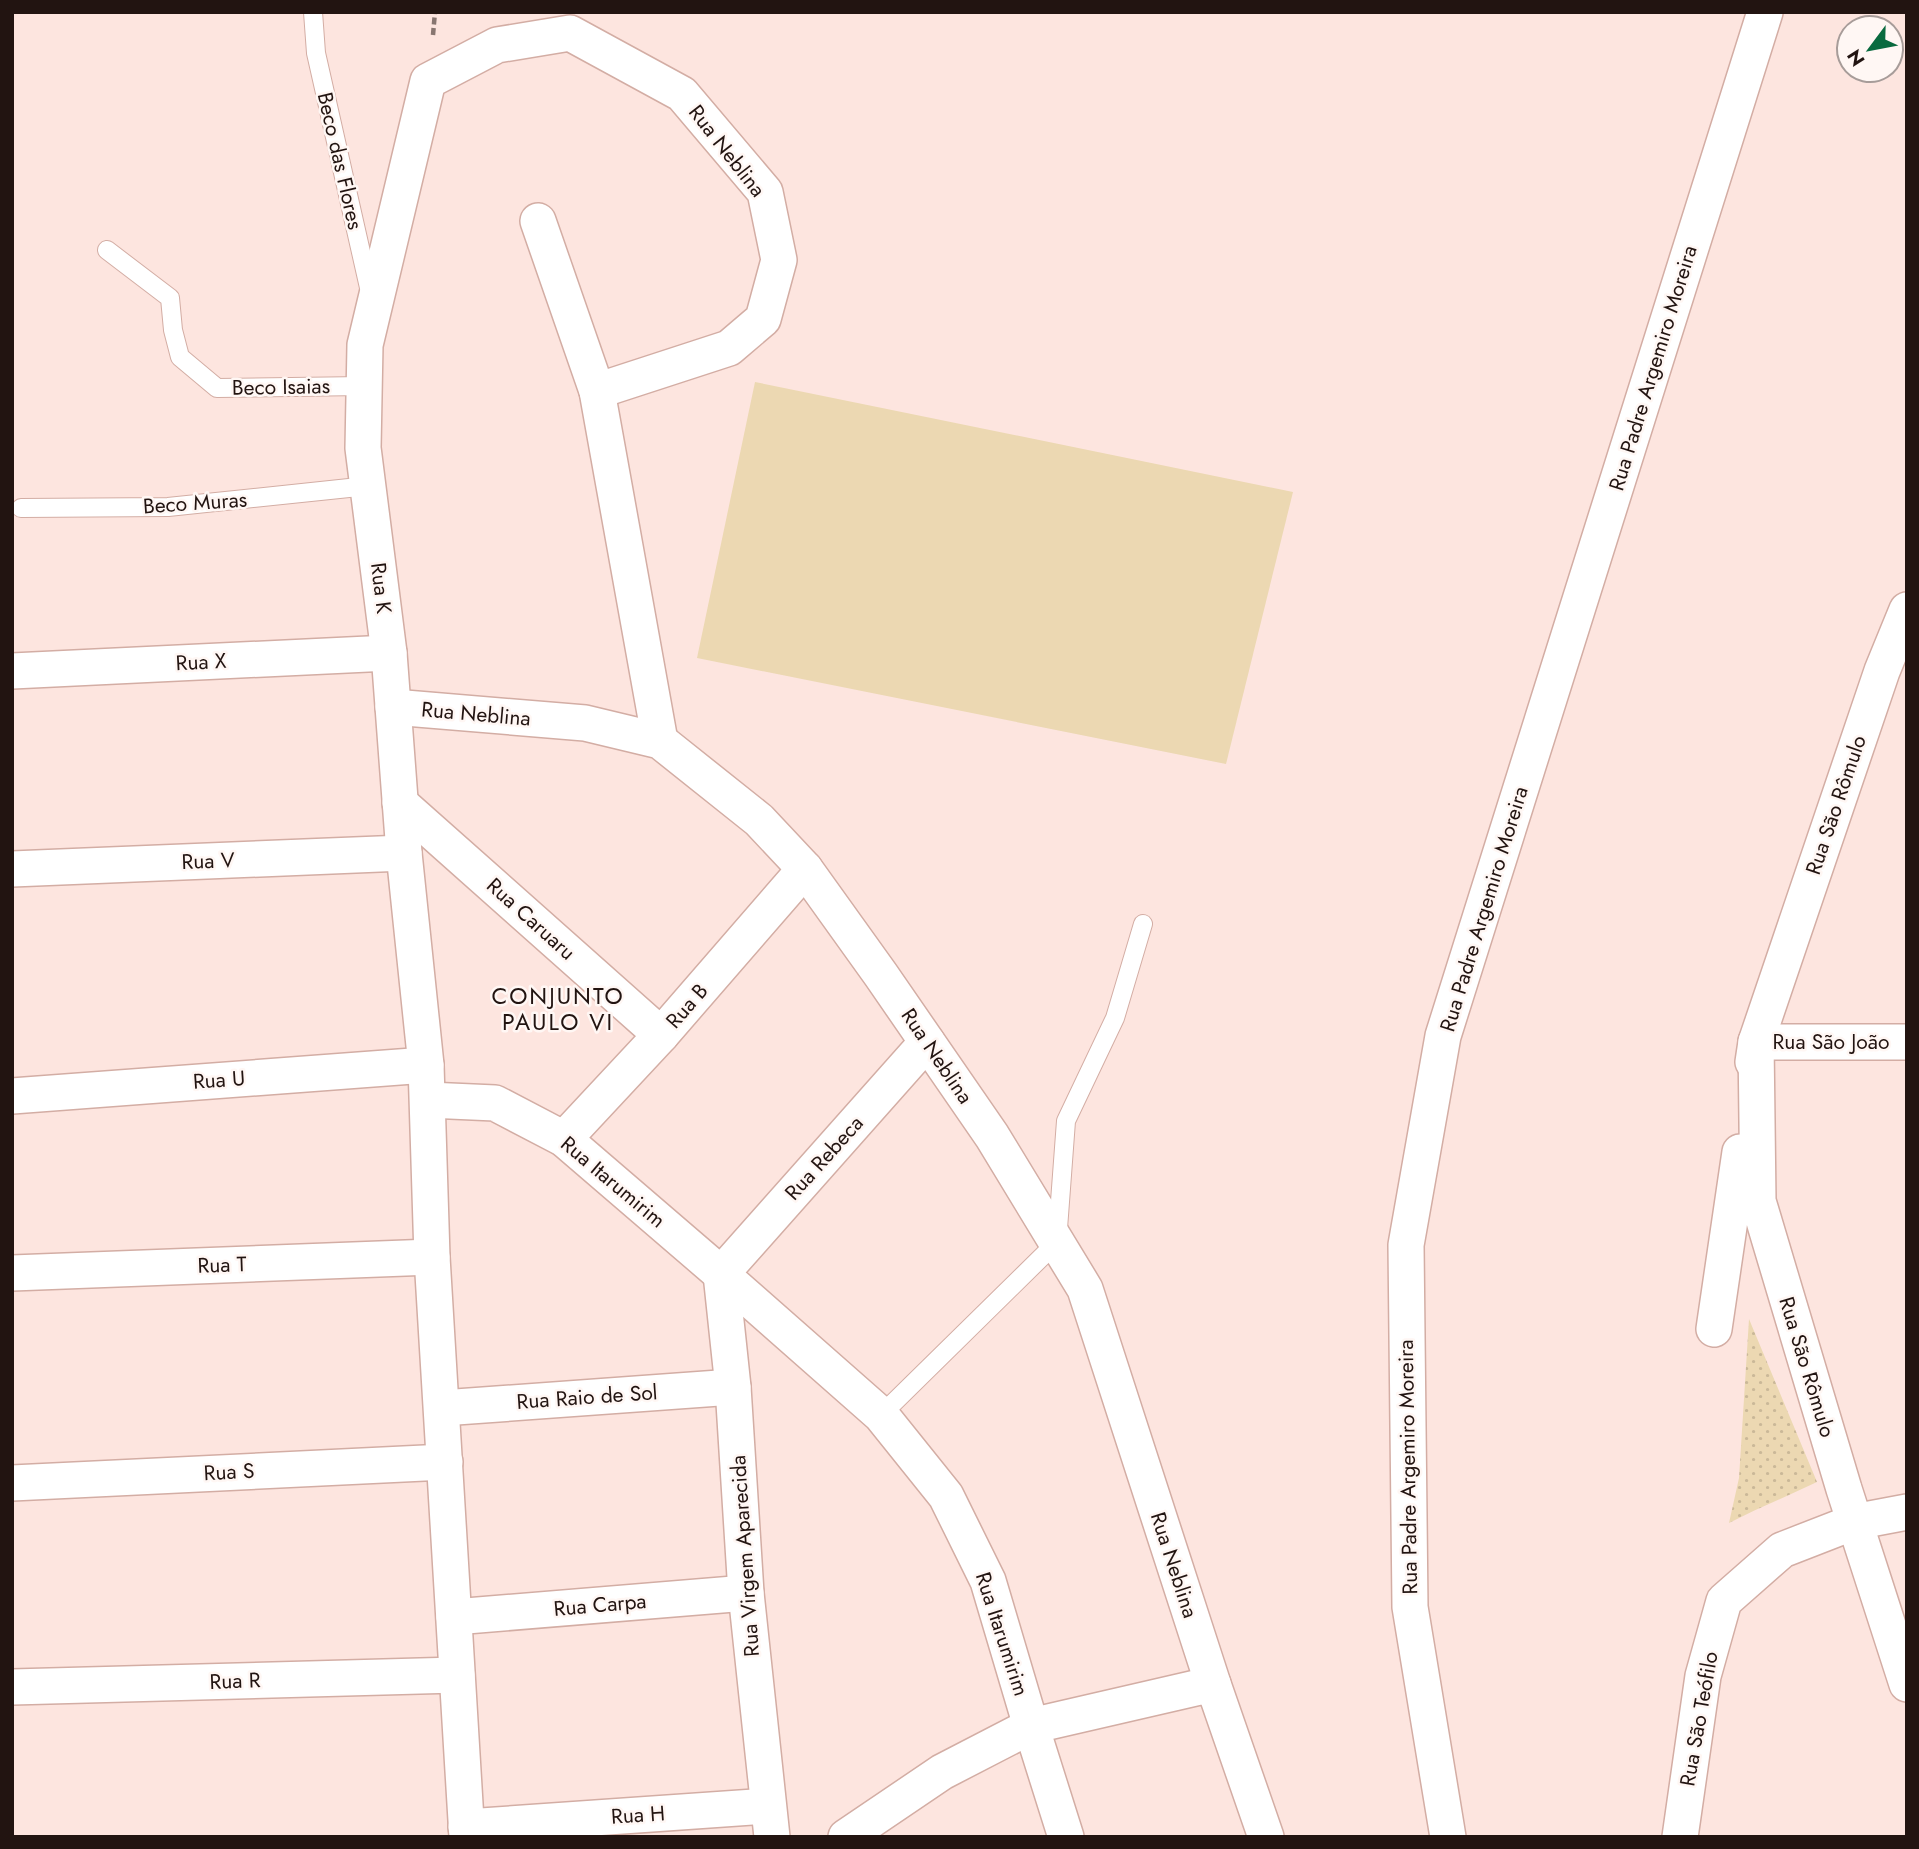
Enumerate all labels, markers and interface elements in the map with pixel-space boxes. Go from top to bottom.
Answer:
north arrow [1835,14,1905,84]
text: N [1841,44,1871,71]
street label: Beco das Flores [310,89,370,233]
street label: Rua Neblina [681,99,773,203]
street label: Rua Padre Argemiro Moreira [1601,242,1705,494]
street label: Beco Isaias [232,371,330,403]
street label: Beco Muras [142,484,248,522]
street label: Rua K [363,561,399,615]
street label: Rua X [175,646,228,678]
street label: Rua Neblina [420,694,532,734]
street label: Rua São Rômulo [1798,731,1874,879]
street label: Rua Padre Argemiro Moreira [1432,783,1536,1035]
street label: Rua V [181,845,235,877]
street label: Rua Caruaru [480,871,582,967]
street label: Rua B [659,977,715,1035]
district label: CONJUNTO PAULO VI [491,979,625,1039]
street label: Rua Neblina [894,1002,980,1110]
street label: Rua São João [1773,1027,1889,1057]
street label: Rua U [192,1063,246,1097]
street label: Rua Rebeca [778,1109,870,1207]
street label: Rua Itarumirim [554,1129,672,1235]
street label: Rua T [197,1249,247,1281]
street label: Rua São Rômulo [1771,1293,1843,1441]
street label: Rua Padre Argemiro Moreira [1391,1339,1425,1595]
street label: Rua Raio de Sol [516,1377,658,1417]
street label: Rua Virgem Aparecida [723,1454,767,1658]
street label: Rua S [203,1456,255,1488]
street label: Rua Neblina [1143,1508,1205,1622]
street label: Rua Itarumirim [968,1568,1036,1700]
street label: Rua Carpa [552,1586,648,1624]
street label: Rua São Teófilo [1672,1649,1726,1789]
street label: Rua R [209,1665,261,1697]
street label: Rua H [610,1798,666,1832]

